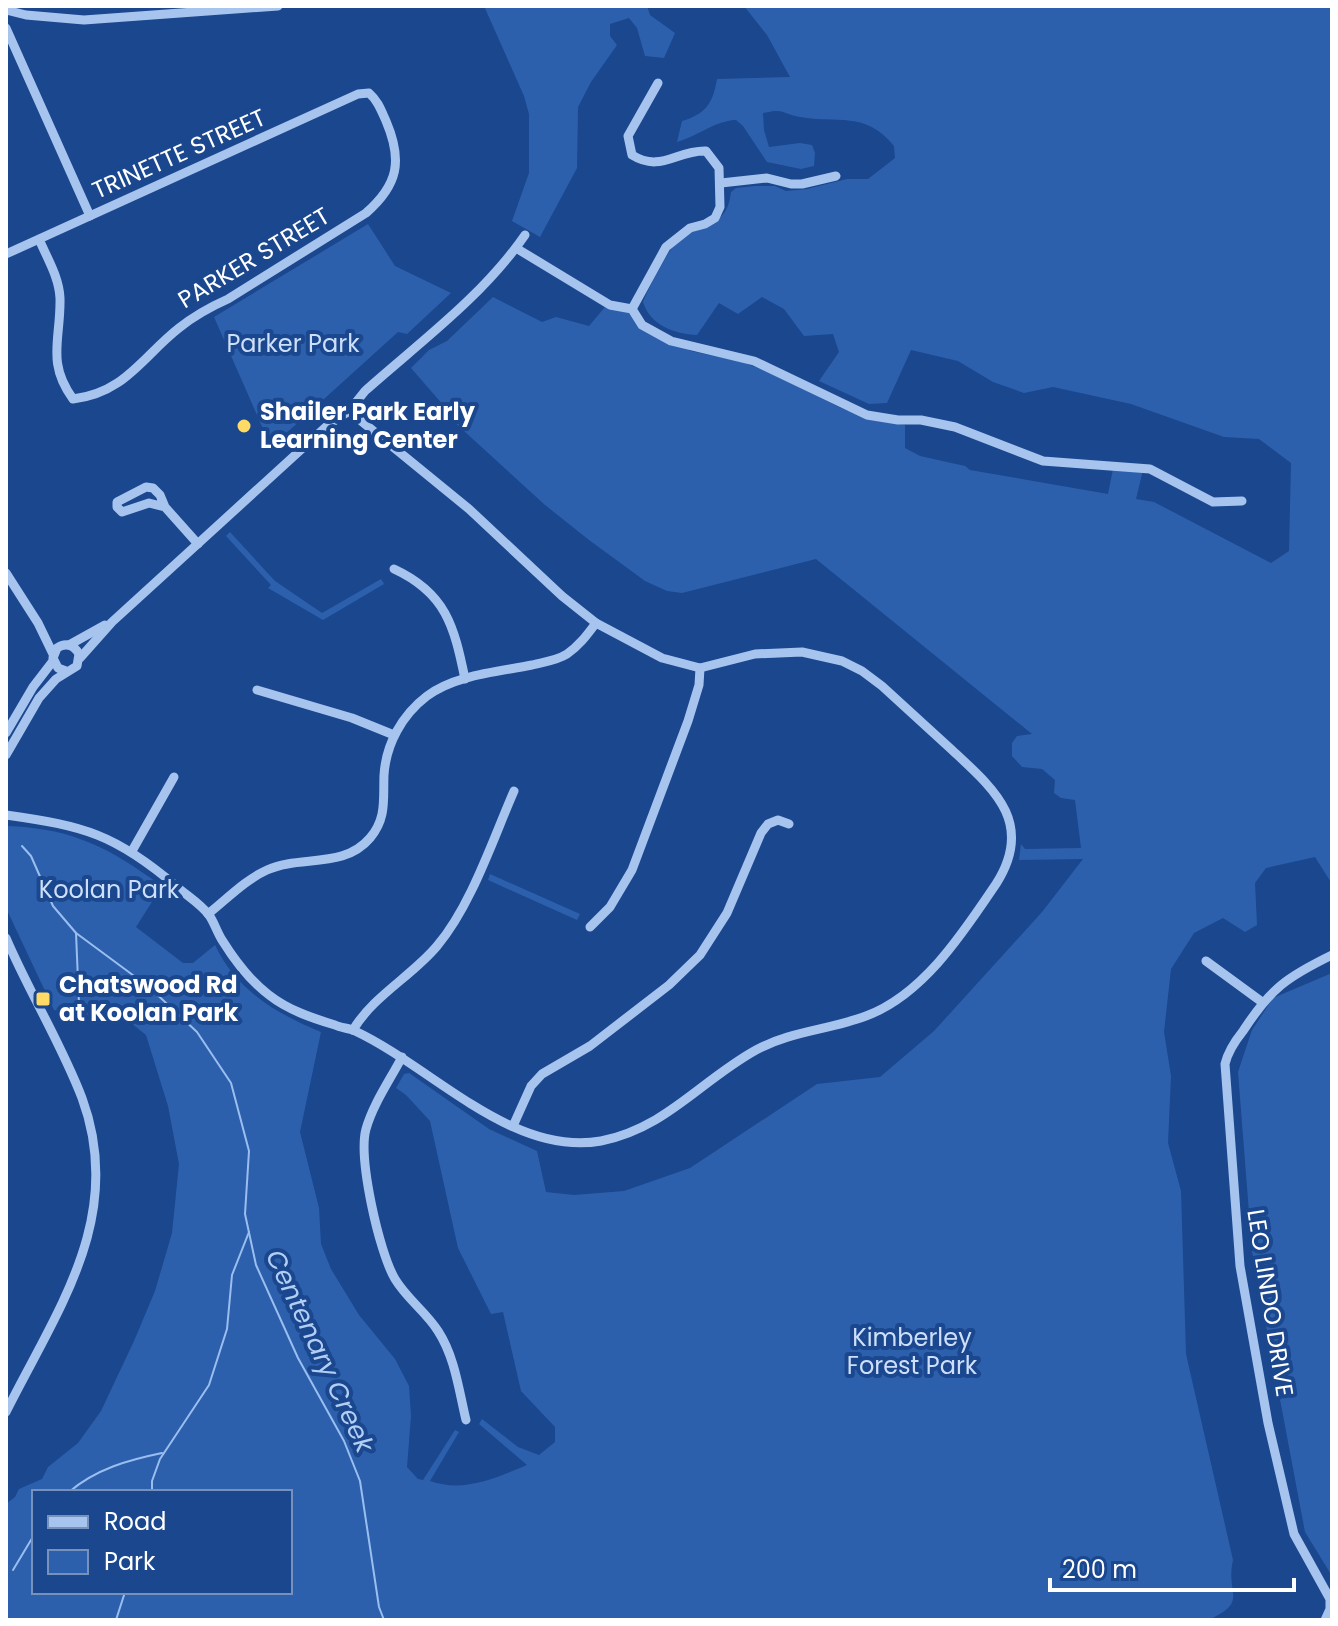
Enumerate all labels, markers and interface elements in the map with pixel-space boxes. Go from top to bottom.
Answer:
street label: TRINETTE STREET [87,101,271,207]
street label: PARKER STREET [172,199,336,316]
park label: Parker Park [226,327,360,360]
place label: Shailer Park Early Learning Center [260,395,476,456]
marker: Shailer Park Early Learning Center [235,417,253,435]
park label: Koolan Park [39,873,180,906]
place label: Chatswood Rd at Koolan Park [59,968,239,1029]
marker: Chatswood Rd at Koolan Park [34,990,52,1008]
street label: LEO LINDO DRIVE [1239,1207,1302,1399]
water label: Centenary Creek [257,1244,384,1460]
park label: Kimberley Forest Park [847,1321,978,1382]
legend [32,1490,292,1594]
text: Road [104,1505,166,1538]
scale bar [1050,1542,1294,1592]
text: Park [104,1545,156,1578]
text: 200 m [1062,1553,1137,1586]

